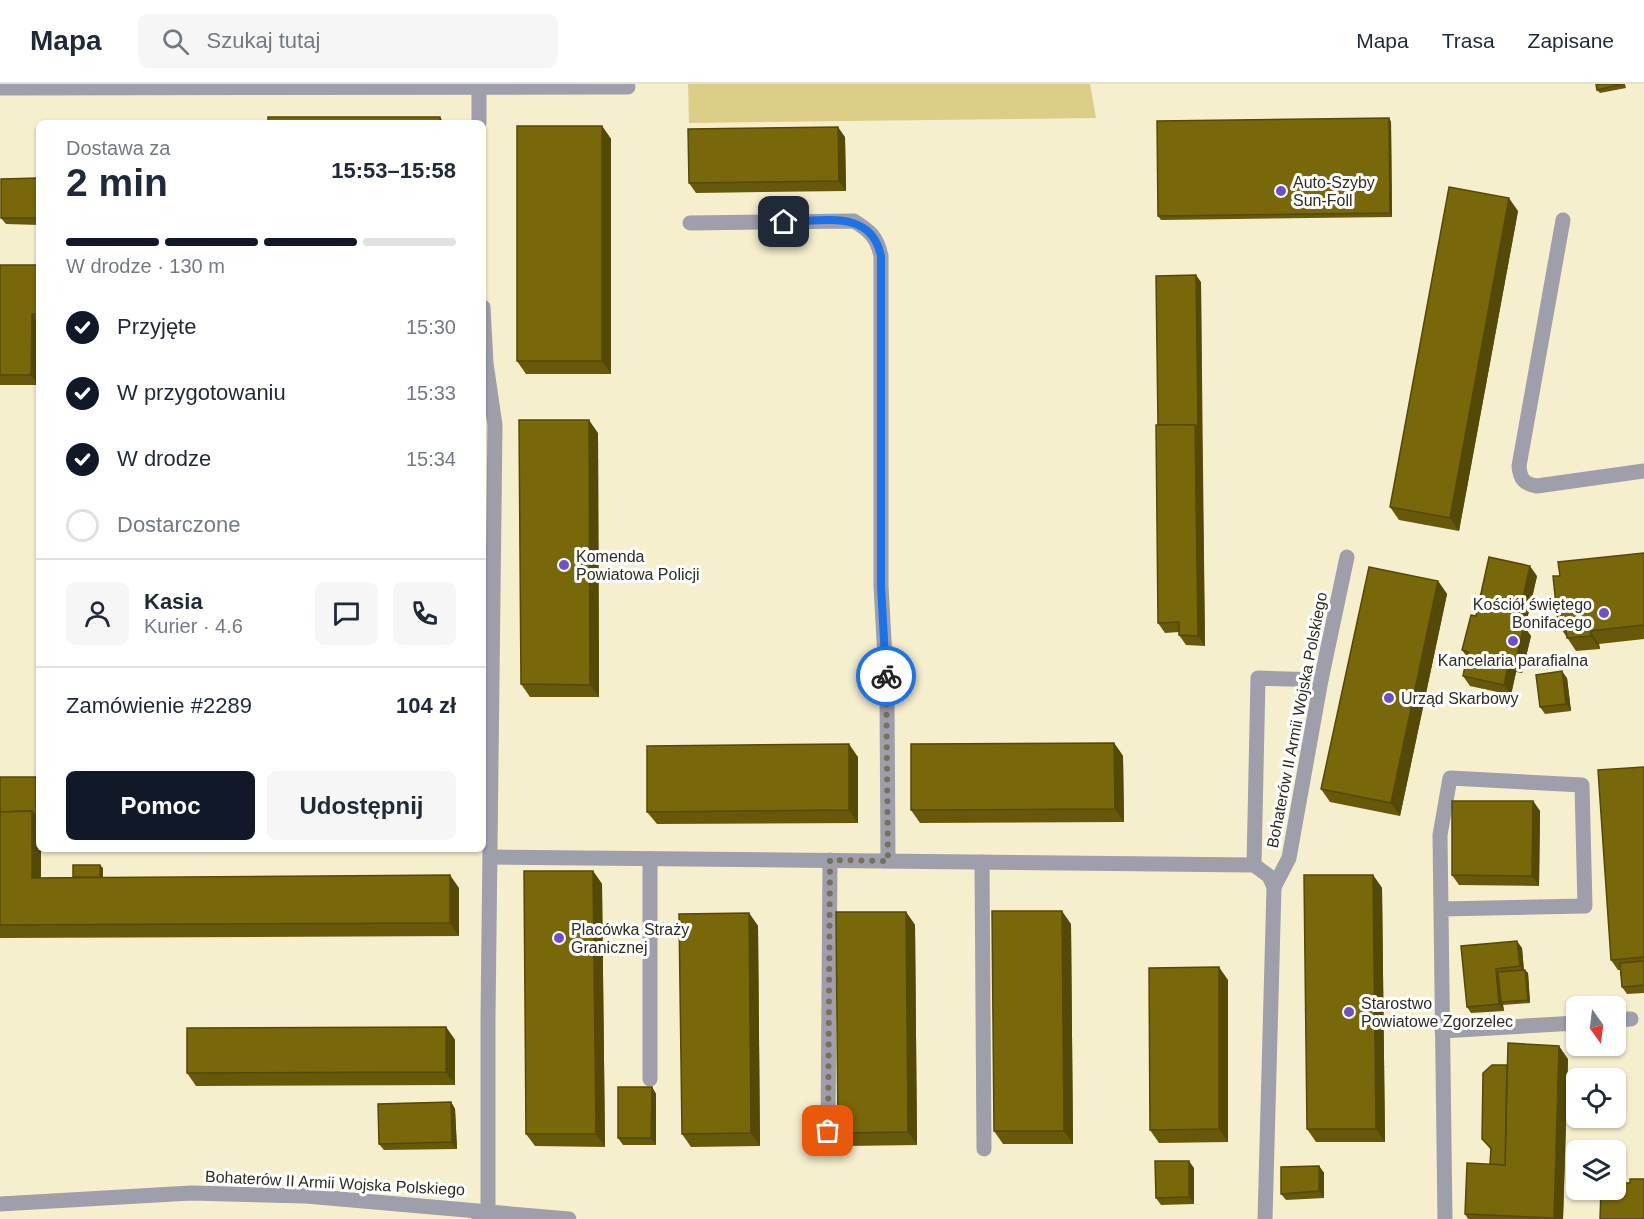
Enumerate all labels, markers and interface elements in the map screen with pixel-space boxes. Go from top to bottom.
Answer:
search box [138,14,558,68]
text: Mapa [30,25,102,56]
icon: search [159,25,192,58]
text: Szukaj tutaj [207,28,320,53]
text: Mapa [1356,29,1409,52]
text: Trasa [1442,29,1495,52]
text: Zapisane [1528,29,1614,52]
text: Dostawa za [66,137,171,159]
text: 15:53–15:58 [331,158,456,183]
text: 2 min [66,161,168,204]
place label: Auto-Szyby Sun-Foll [1293,174,1375,209]
marker: Auto-Szyby Sun-Foll [1274,184,1288,198]
pin [758,196,809,247]
icon: home [767,205,800,238]
text: W drodze · 130 m [66,255,225,277]
icon: check [66,311,99,344]
text: Przyjęte [117,314,196,339]
text: 15:30 [406,316,456,338]
icon: check [66,377,99,410]
text: W przygotowaniu [117,380,286,405]
text: 15:33 [406,382,456,404]
icon: check [66,443,99,476]
text: W drodze [117,446,211,471]
text: 15:34 [406,448,456,470]
text: Dostarczone [117,512,241,537]
place label: Komenda Powiatowa Policji [576,548,700,583]
marker: Komenda Powiatowa Policji [557,558,571,572]
button: person [66,582,129,645]
button: chat [315,582,378,645]
button: phone [393,582,456,645]
text: Kasia [144,589,203,614]
street label: Bohaterów II Armii Wojska Polskiego [1264,591,1330,849]
place label: Kościół świętego Bonifacego [1473,596,1592,631]
marker: Kościół świętego Bonifacego [1597,606,1611,620]
text: Kurier · 4.6 [144,615,243,637]
marker: Kancelaria parafialna [1506,634,1520,648]
courier [856,646,916,706]
place label: Kancelaria parafialna [1438,652,1588,669]
icon: bike [870,660,903,693]
place label: Urząd Skarbowy [1401,690,1518,707]
marker: Urząd Skarbowy [1382,691,1396,705]
text: Zamówienie #2289 [66,693,252,718]
text: 104 zł [396,693,456,718]
button: Pomoc [66,771,255,840]
button: Udostępnij [267,771,456,840]
place label: Placówka Straży Granicznej [571,921,689,956]
marker: Placówka Straży Granicznej [552,931,566,945]
place label: Starostwo Powiatowe Zgorzelec [1361,995,1513,1030]
north arrow [1566,996,1626,1056]
map controls [1566,996,1626,1200]
marker: Starostwo Powiatowe Zgorzelec [1342,1005,1356,1019]
button: locate [1566,1068,1626,1128]
pin [802,1105,853,1156]
icon: bag [811,1114,844,1147]
button: layers [1566,1140,1626,1200]
street label: Bohaterów II Armii Wojska Polskiego [205,1168,465,1198]

